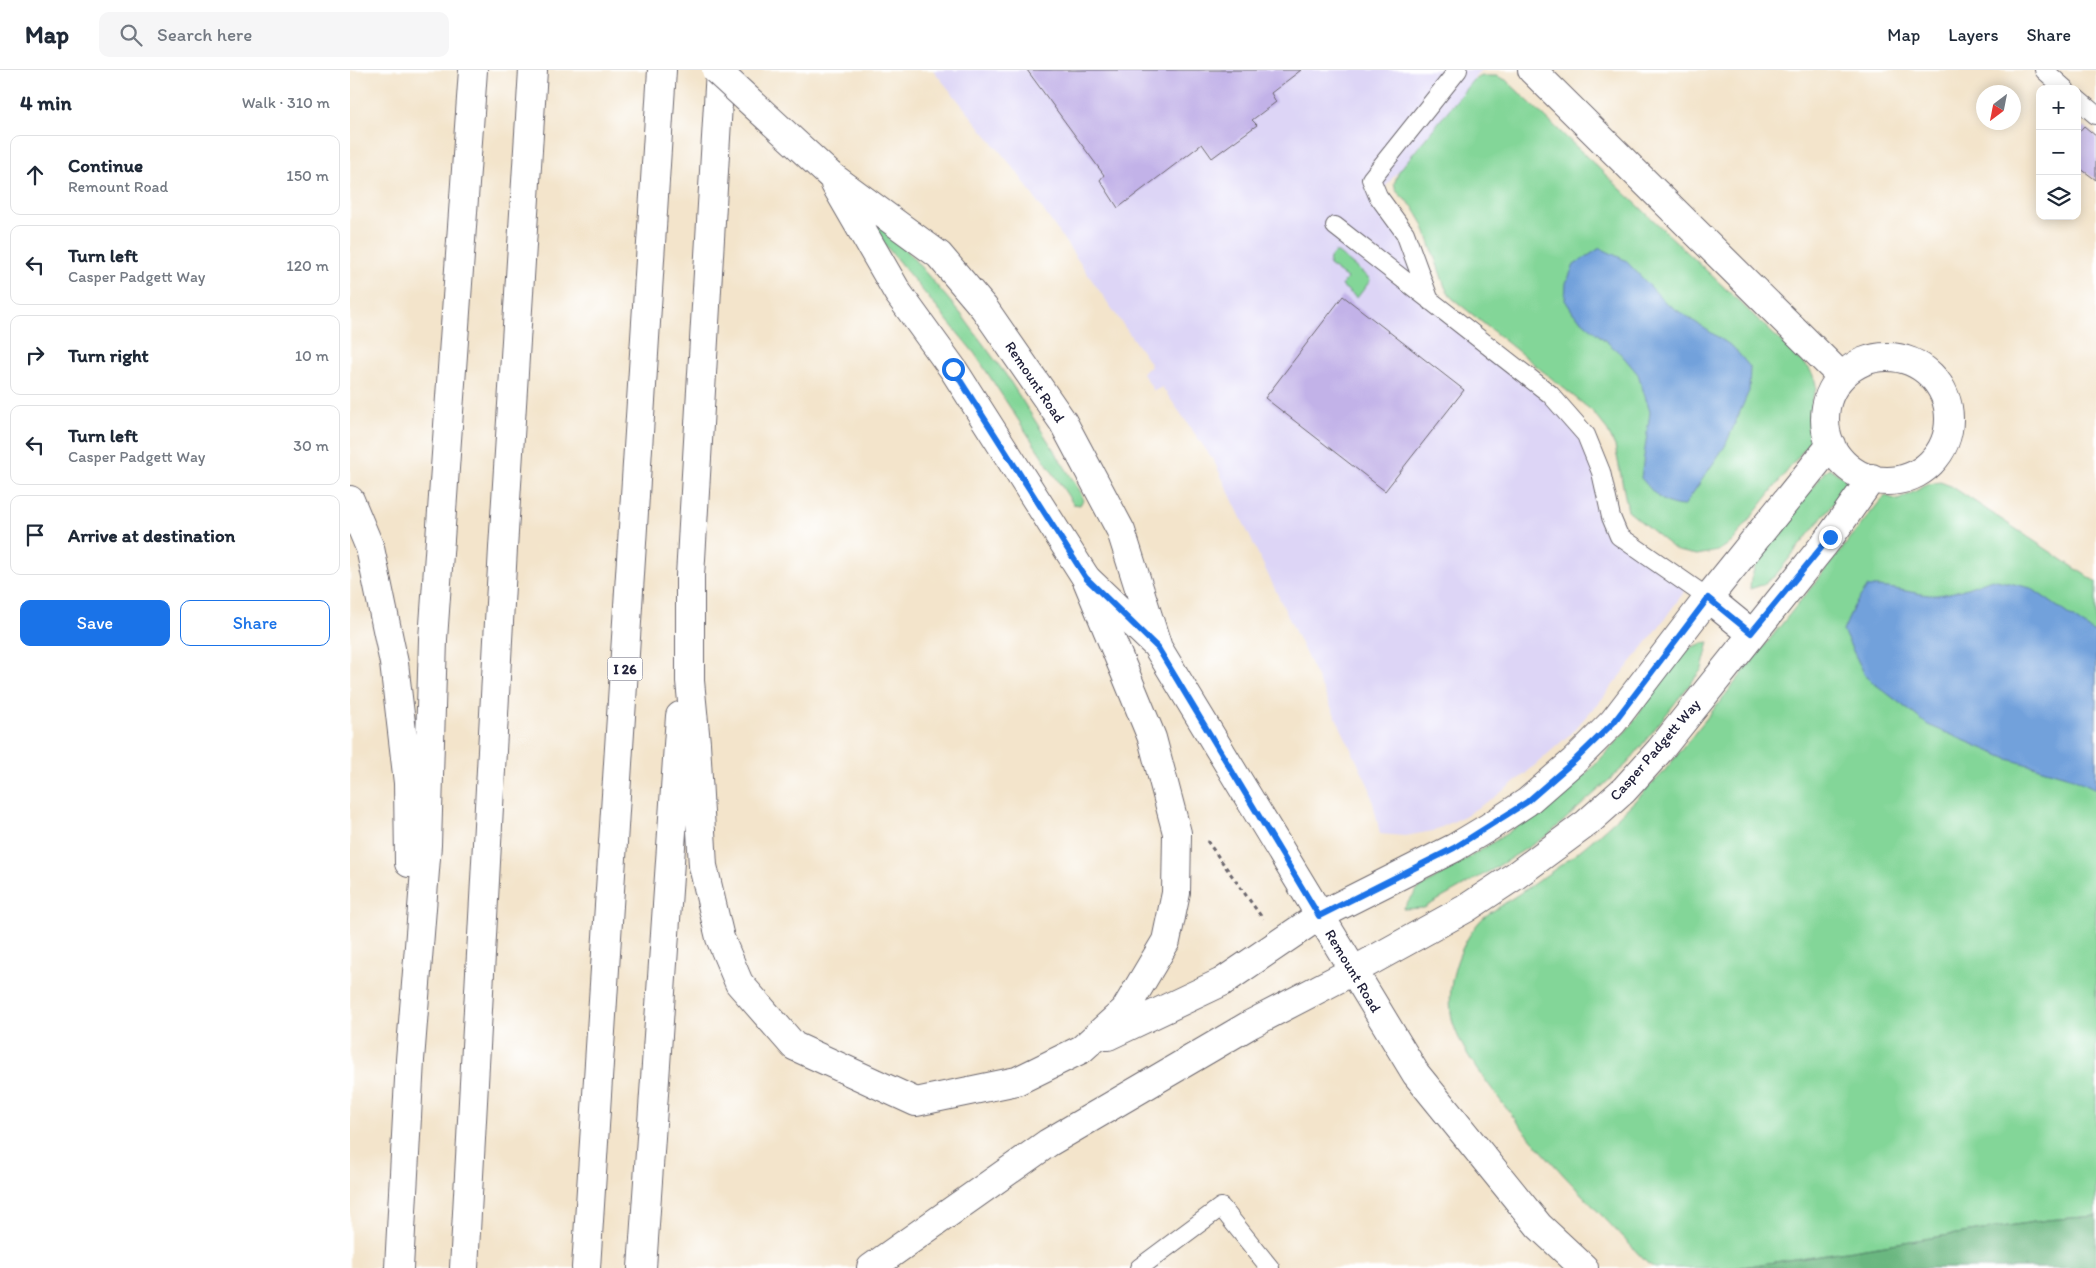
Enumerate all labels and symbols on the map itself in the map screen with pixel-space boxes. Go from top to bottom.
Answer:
north arrow [1976,85,2021,130]
street label: Remount Road [1001,338,1069,427]
route start [942,358,965,381]
route end [1819,526,1842,549]
road number: I 26 [608,658,642,680]
street label: Casper Padgett Way [1606,696,1704,804]
street label: Remount Road [1321,926,1385,1017]

